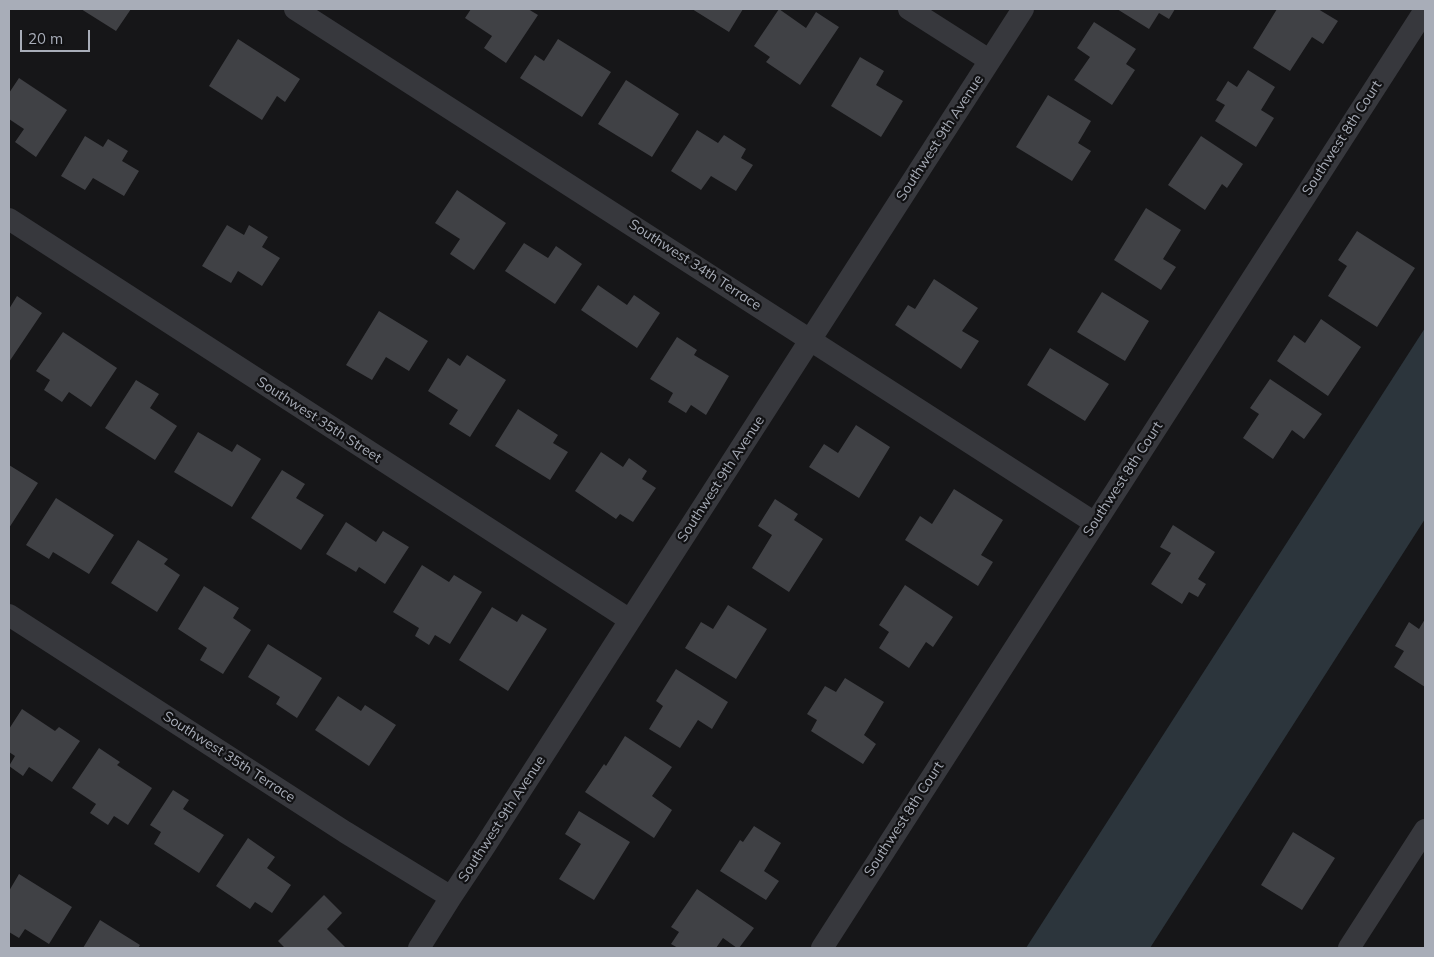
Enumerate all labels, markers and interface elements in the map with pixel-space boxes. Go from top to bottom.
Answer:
scale bar [22,20,92,52]
text: 20 m [28,29,63,48]
street label: Southwest 9th Avenue [893,72,987,204]
street label: Southwest 8th Court [1299,77,1385,199]
street label: Southwest 34th Terrace [626,216,764,314]
street label: Southwest 35th Street [254,373,384,467]
street label: Southwest 9th Avenue [674,413,768,545]
street label: Southwest 8th Court [1080,418,1166,540]
street label: Southwest 35th Terrace [160,708,298,806]
street label: Southwest 9th Avenue [455,753,549,885]
street label: Southwest 8th Court [861,758,947,880]

